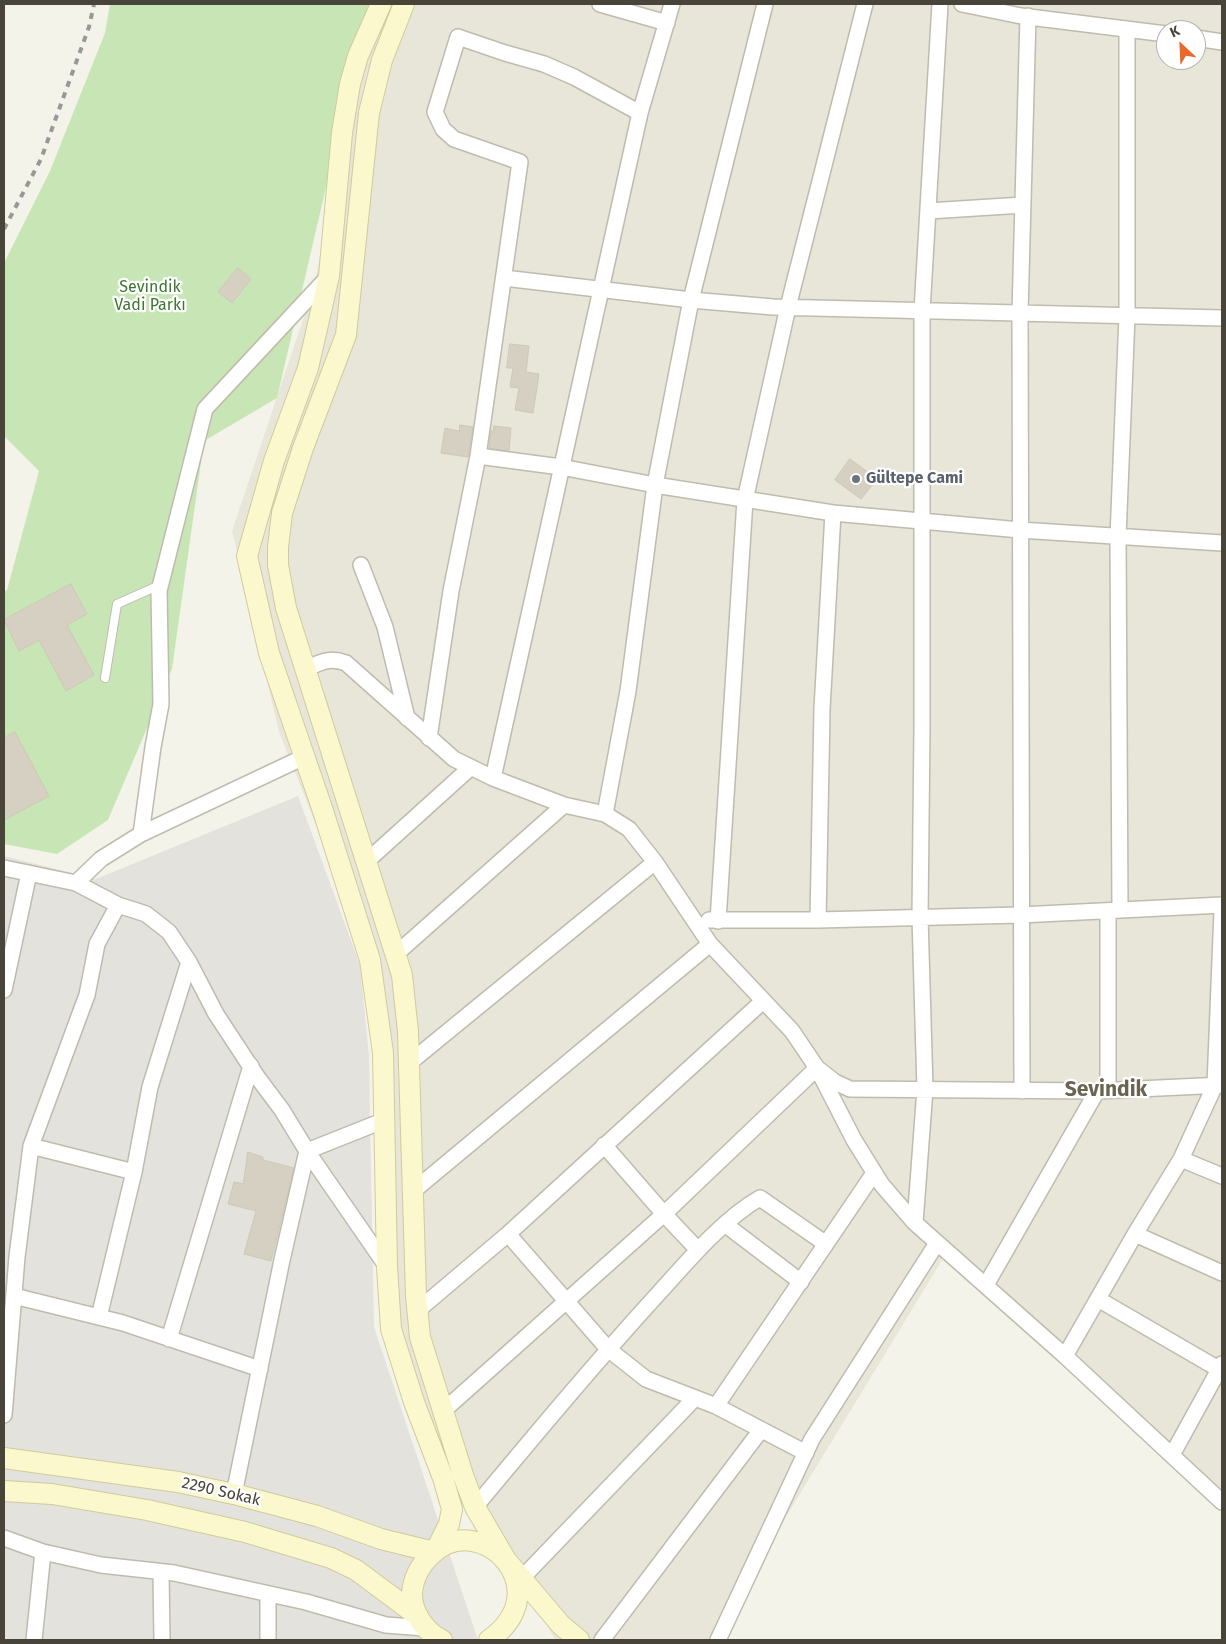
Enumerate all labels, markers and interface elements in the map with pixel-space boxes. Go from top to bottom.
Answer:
north arrow [1156,20,1206,70]
text: K [1167,22,1182,41]
park label: Sevindik Vadi Parkı [114,278,186,316]
place label: Gültepe Cami [866,469,963,489]
marker: Gültepe Cami [850,473,862,485]
district label: Sevindik [1065,1077,1147,1103]
street label: 2290 Sokak [180,1474,262,1510]

